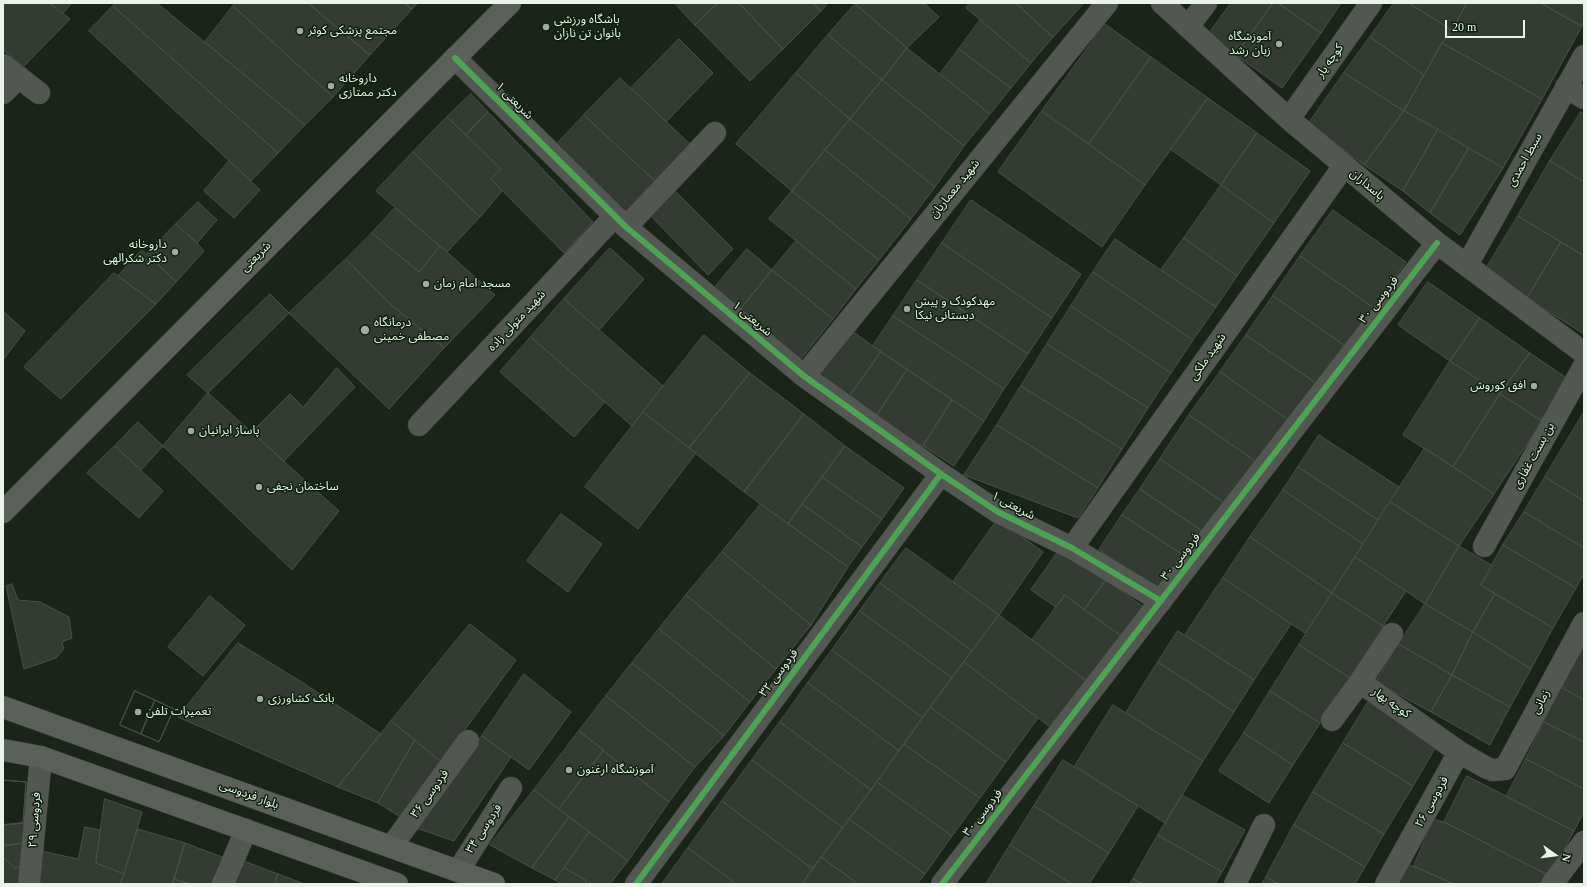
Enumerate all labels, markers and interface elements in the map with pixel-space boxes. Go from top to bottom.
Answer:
scale bar [1447,12,1527,38]
place label: باشگاه ورزشی بانوان تن نازان [554,13,621,41]
text: 20 m [1452,20,1476,34]
marker: باشگاه ورزشی بانوان تن نازان [541,22,551,32]
place label: مجتمع پزشکی کوثر [308,24,397,38]
marker: مجتمع پزشکی کوثر [295,26,305,36]
place label: آموزشگاه زبان رشد [1228,30,1271,58]
marker: آموزشگاه زبان رشد [1274,39,1284,49]
street label: کوچه یار [1313,41,1347,81]
place label: داروخانه دکتر ممتازی [339,72,397,100]
street label: شریعتی ۱ [492,79,536,123]
marker: داروخانه دکتر ممتازی [326,81,336,91]
street label: سبط احمدی [1504,131,1546,189]
street label: شهید معماریان [927,157,983,221]
street label: پاسداران [1347,166,1387,204]
place label: داروخانه دکتر شکرالهی [103,238,167,266]
street label: شریعتی [238,239,274,275]
marker: داروخانه دکتر شکرالهی [170,247,180,257]
street label: فردوسی ۳۰ [1356,274,1402,326]
place label: مسجد امام زمان [434,277,511,291]
marker: مسجد امام زمان [421,279,431,289]
street label: شهید متولی زاده [485,287,549,355]
place label: مهدکودک و پیش دبستانی نیکا [915,295,995,323]
street label: شریعتی ۱ [729,298,775,340]
marker: مهدکودک و پیش دبستانی نیکا [902,304,912,314]
place label: درمانگاه مصطفی خمینی [374,316,449,344]
marker: درمانگاه مصطفی خمینی [359,324,371,336]
street label: شهید ملکی [1187,331,1229,383]
place label: افق کوروش [1470,379,1526,393]
marker: افق کوروش [1529,381,1539,391]
street label: بن بست غفاری [1510,420,1558,492]
place label: پاساژ ایرانیان [199,424,260,438]
marker: پاساژ ایرانیان [186,426,196,436]
place label: ساختمان نجفی [267,480,339,494]
marker: ساختمان نجفی [254,482,264,492]
street label: شریعتی ۱ [989,489,1037,523]
street label: فردوسی ۳۰ [1158,531,1204,583]
street label: فردوسی ۳۲ [756,646,802,700]
street label: کوچه بهار [1369,685,1413,721]
street label: زمانی [1529,687,1553,717]
place label: بانک کشاورزی [268,692,335,706]
marker: بانک کشاورزی [255,694,265,704]
place label: تعمیرات تلفن [146,705,211,719]
marker: تعمیرات تلفن [133,707,143,717]
place label: آموزشگاه ارغنون [577,763,654,777]
marker: آموزشگاه ارغنون [564,765,574,775]
street label: فردوسی ۳۶ [408,767,452,821]
street label: فردوسی ۲۶ [1412,774,1452,830]
street label: بلوار فردوسی [217,778,281,812]
street label: فردوسی ۳۰ [960,787,1006,839]
street label: فردوسی ۲۹ [26,792,44,848]
street label: فردوسی ۳۴ [463,802,505,856]
north arrow [1535,835,1575,875]
text: N [1560,853,1573,863]

